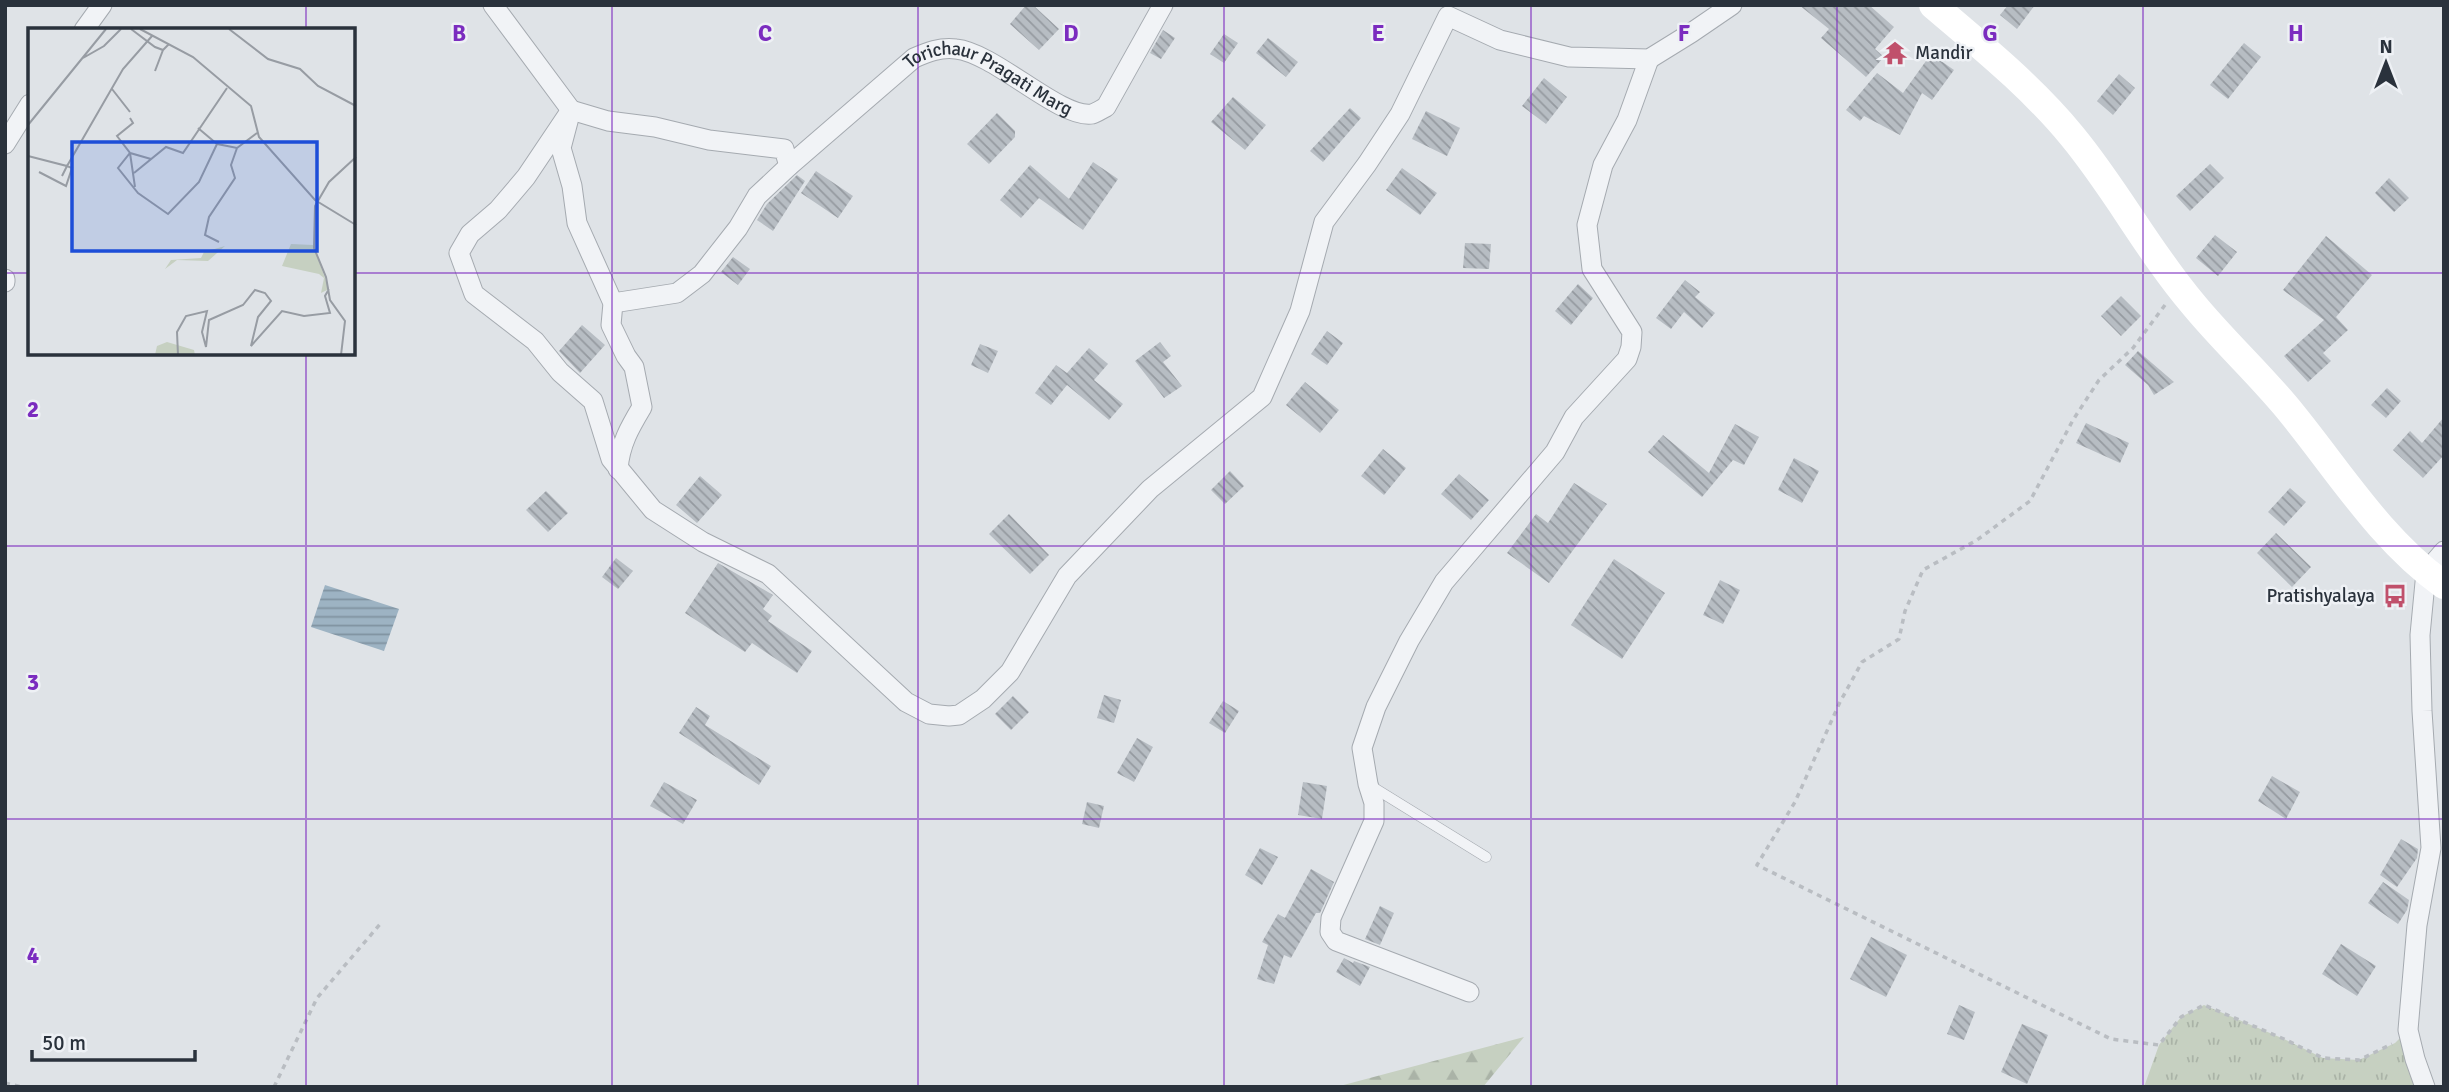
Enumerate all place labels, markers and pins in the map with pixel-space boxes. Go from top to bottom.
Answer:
temple icon: Mandir [1881,39,1909,67]
place label: Mandir [1915,41,1973,65]
bus stop icon: Pratishyalaya [2381,582,2409,610]
place label: Pratishyalaya [2266,584,2375,608]

